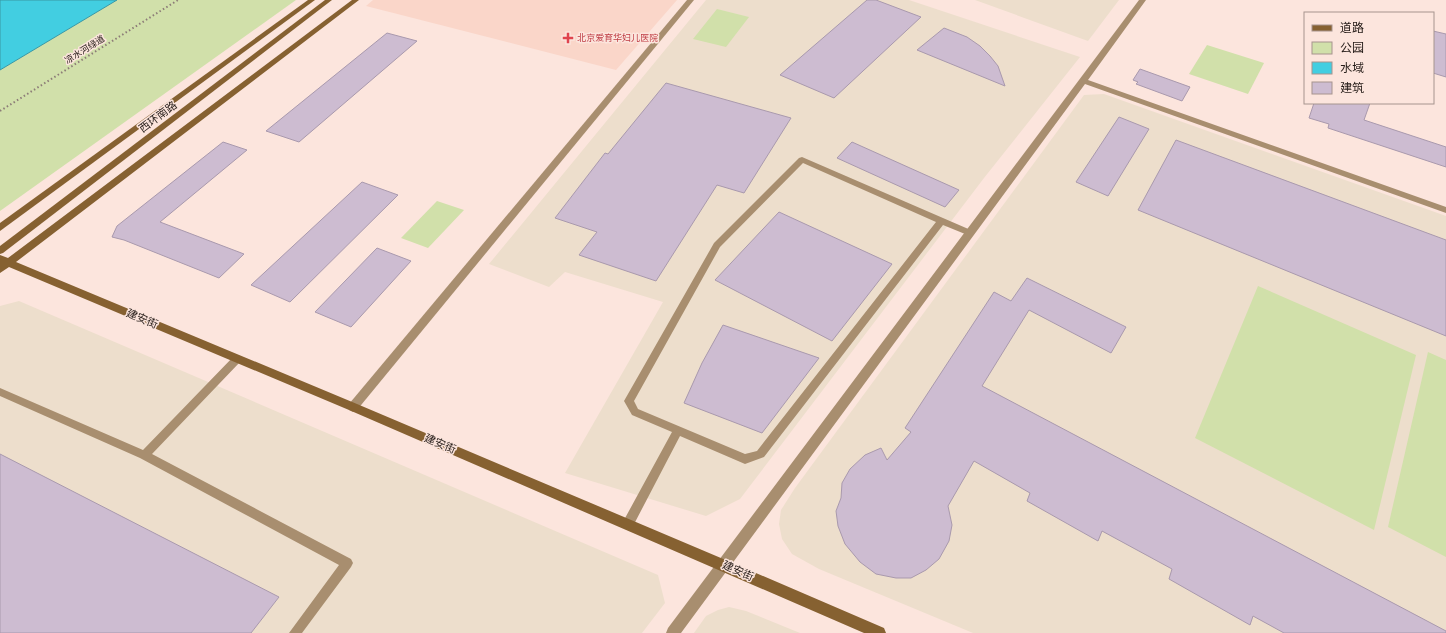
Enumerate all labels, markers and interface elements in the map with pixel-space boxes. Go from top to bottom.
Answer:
legend [1304,12,1434,104]
text: 道路 [1340,20,1364,37]
marker: 北京爱育华妇儿医院 [562,32,574,44]
place label: 北京爱育华妇儿医院 [577,32,658,45]
street label: 凉水河绿道 [62,33,108,67]
text: 公园 [1340,40,1364,57]
text: 水域 [1340,60,1364,77]
text: 建筑 [1340,80,1364,97]
street label: 西环南路 [136,98,180,136]
street label: 建安街 [124,306,160,332]
street label: 建安街 [422,431,458,457]
street label: 建安街 [720,557,756,585]

